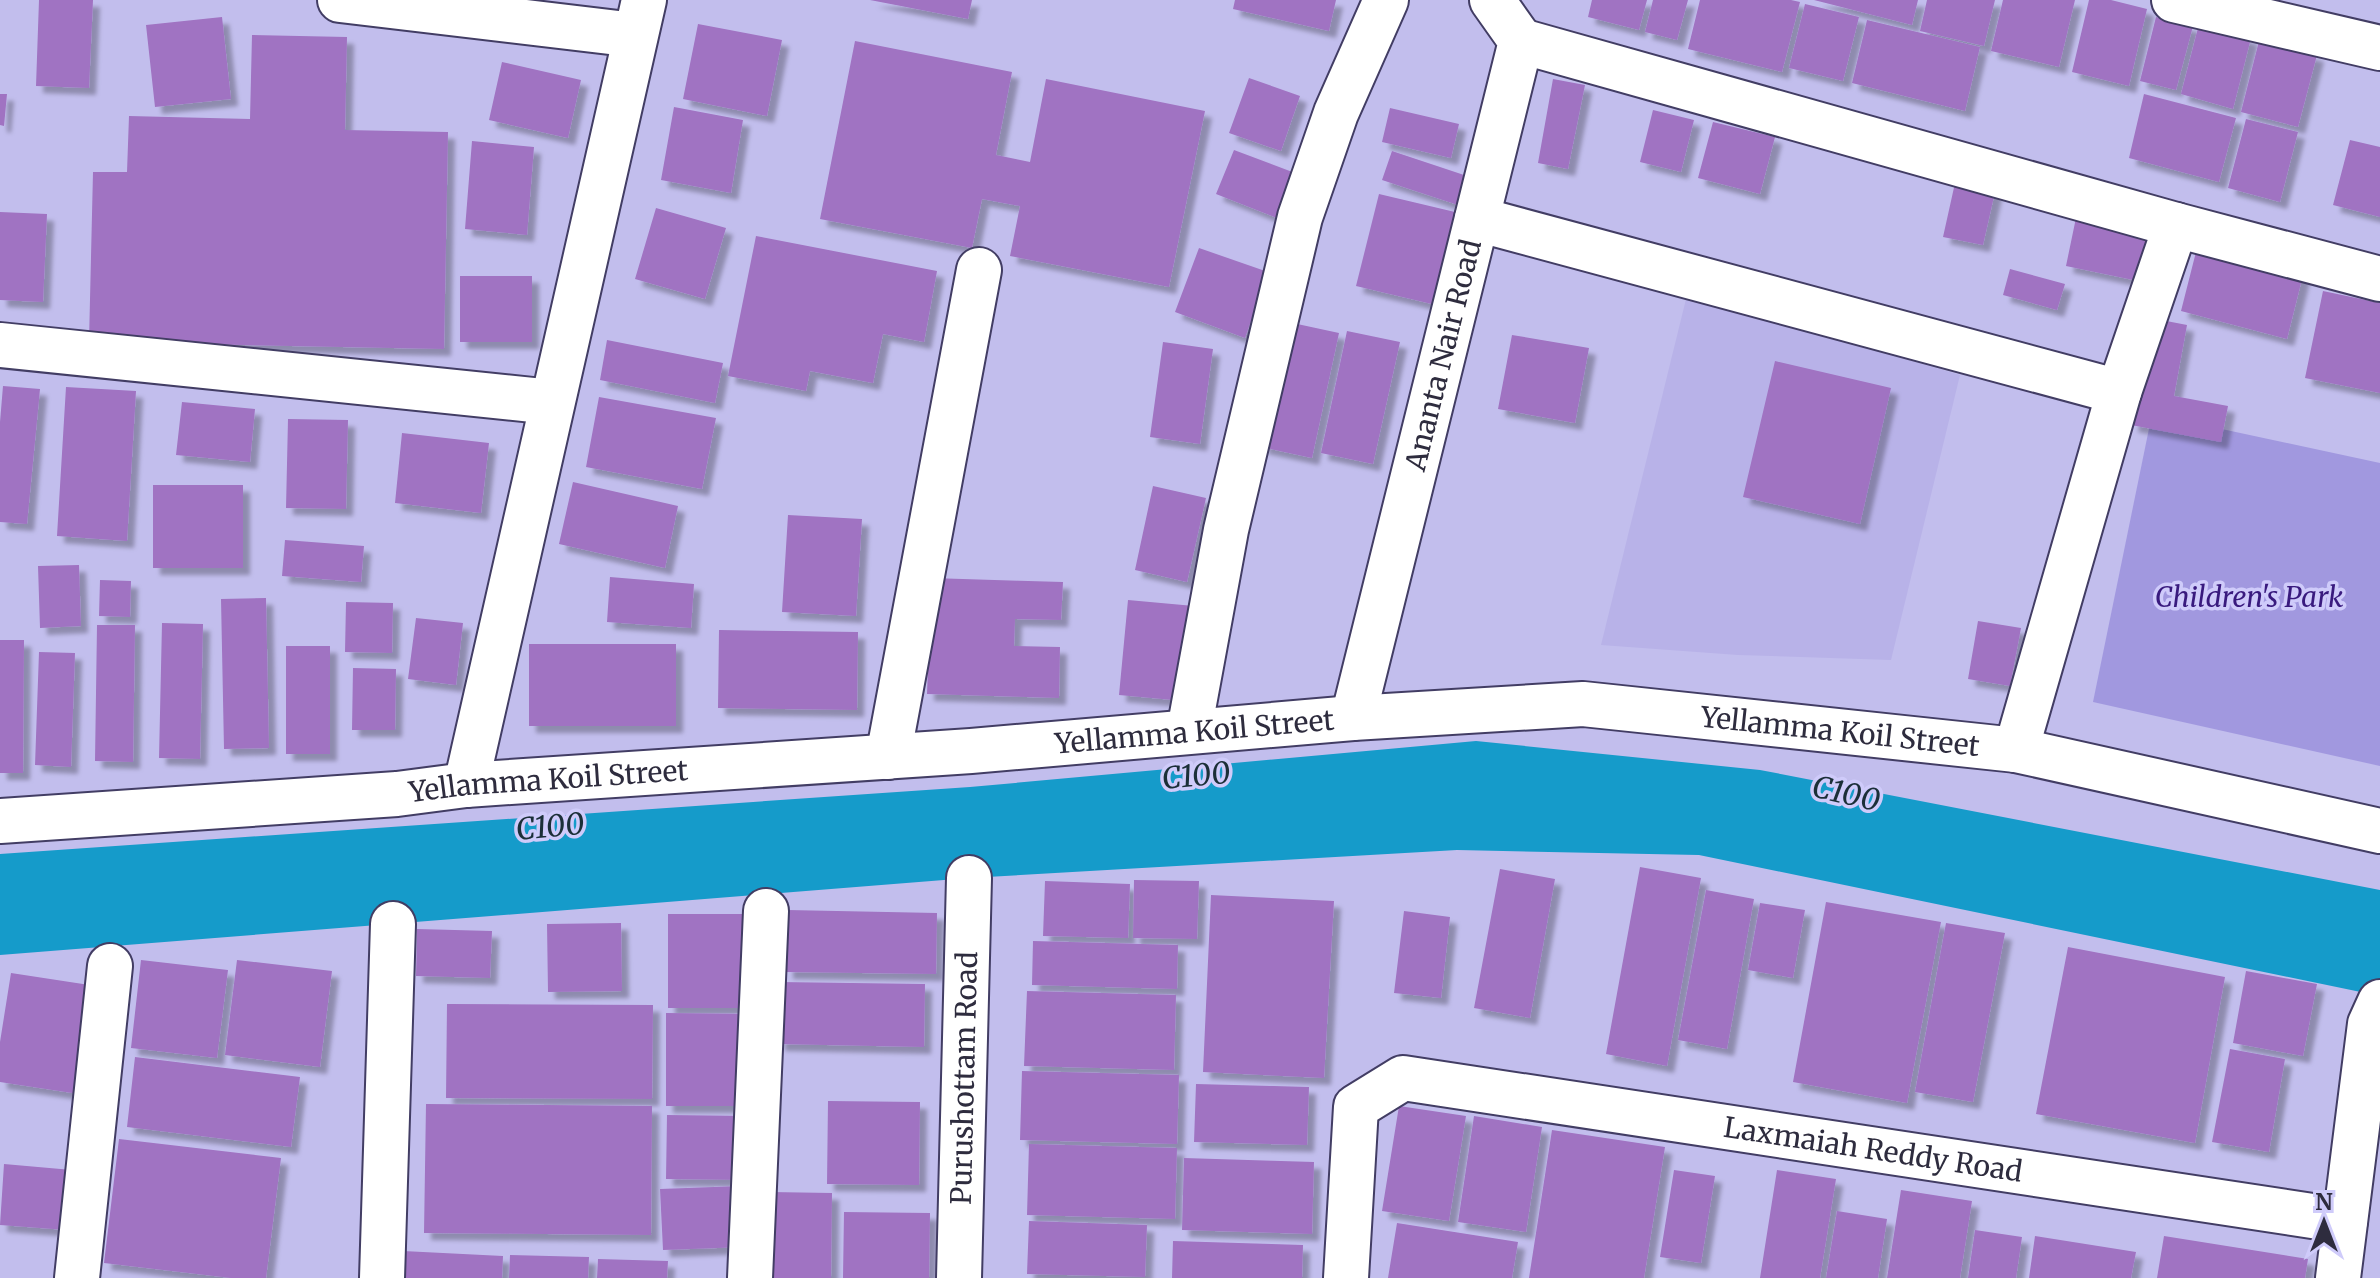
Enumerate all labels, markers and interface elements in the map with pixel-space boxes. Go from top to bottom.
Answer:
street label: Ananta Nair Road [1397,236,1489,475]
park label: Children's Park [2155,579,2343,615]
street label: Yellamma Koil Street [1698,699,1981,764]
street label: Yellamma Koil Street [1052,702,1336,762]
street label: Yellamma Koil Street [406,752,689,810]
water label: C100 [1160,753,1232,797]
water label: C100 [1808,767,1884,819]
water label: C100 [514,804,586,848]
street label: Purushottam Road [943,951,985,1205]
street label: Laxmaiah Reddy Road [1721,1109,2025,1190]
north arrow [2284,1182,2364,1262]
text: N [2315,1188,2333,1216]

